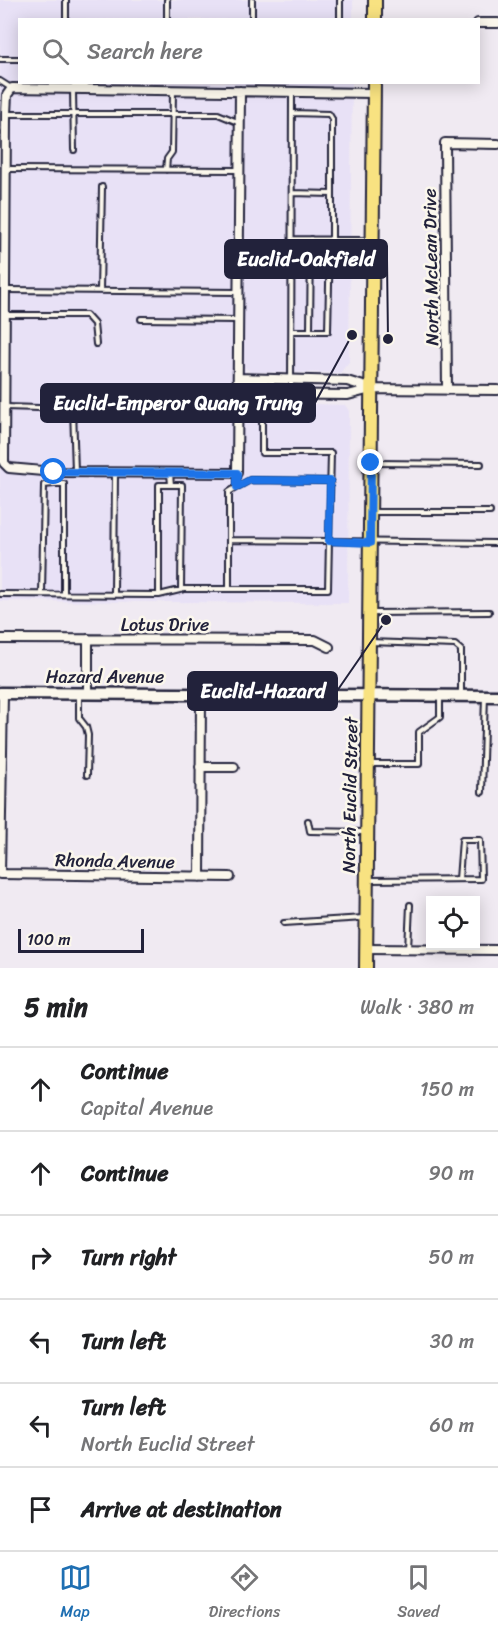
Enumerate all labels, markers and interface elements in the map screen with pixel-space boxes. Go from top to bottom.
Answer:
search box [18,18,480,84]
text: Search here [87,32,203,71]
icon: search [39,35,72,68]
street label: North McLean Drive [414,188,448,346]
callout: Euclid-Oakfield [225,240,387,278]
text: Euclid-Oakfield [237,242,377,277]
callout: Euclid-Emperor Quang Trung [41,384,315,422]
text: Euclid-Emperor Quang Trung [53,386,303,421]
route end [357,449,383,475]
route start [40,458,66,484]
street label: Lotus Drive [121,609,209,641]
street label: Hazard Avenue [46,661,164,693]
callout: Euclid-Hazard [188,672,337,710]
text: Euclid-Hazard [200,674,328,709]
street label: North Euclid Street [333,716,367,873]
street label: Rhonda Avenue [55,844,175,878]
map controls [426,896,480,950]
button: locate [426,896,480,950]
text: 100 m [27,925,71,954]
scale bar [18,926,144,953]
text: 5 min [24,984,88,1030]
text: Walk · 380 m [360,990,474,1025]
text: Continue [81,1052,169,1091]
text: 150 m [420,1072,474,1107]
icon: ahead [24,1073,57,1106]
text: Capital Avenue [81,1091,213,1126]
text: Continue [81,1154,169,1193]
text: 90 m [429,1156,474,1191]
icon: ahead [24,1157,57,1190]
text: Turn right [81,1238,176,1277]
text: 50 m [429,1240,474,1275]
icon: right [24,1241,57,1274]
text: Turn left [81,1322,166,1361]
text: 30 m [430,1324,474,1359]
icon: left [24,1325,57,1358]
text: Turn left [81,1388,166,1427]
text: 60 m [429,1408,474,1443]
icon: left [24,1409,57,1442]
text: North Euclid Street [81,1427,255,1462]
text: Arrive at destination [81,1490,282,1529]
icon: arrive [24,1493,57,1526]
tab: Map [59,1561,92,1626]
tab: Directions [209,1561,280,1626]
tab: Saved [397,1561,439,1626]

